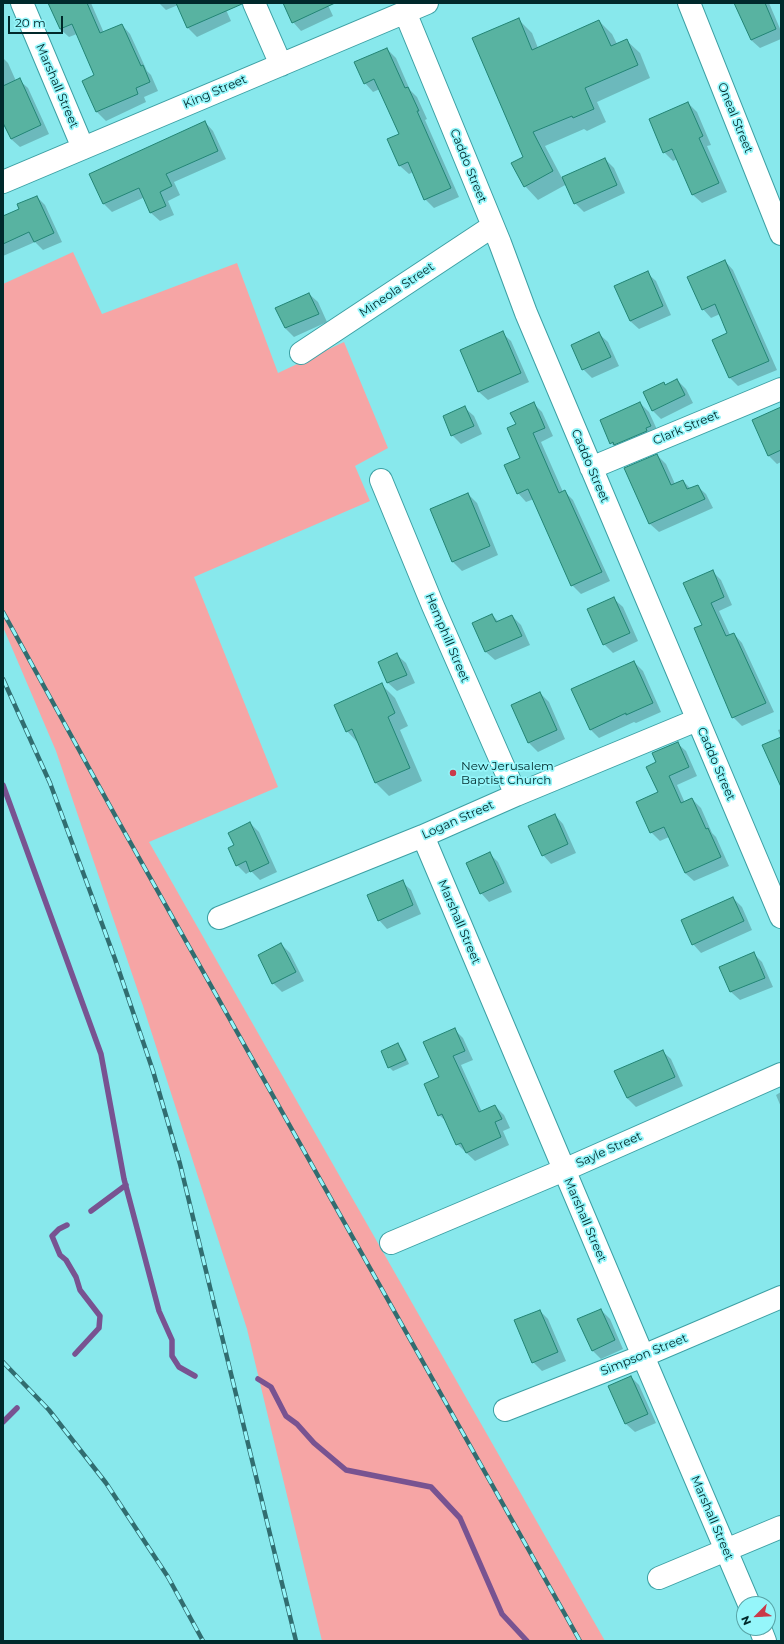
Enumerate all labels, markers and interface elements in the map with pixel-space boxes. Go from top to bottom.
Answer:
scale bar [10,8,65,34]
text: 20 m [15,15,46,30]
street label: Marshall Street [33,42,81,130]
street label: King Street [181,72,249,112]
street label: Oneal Street [714,81,756,155]
street label: Caddo Street [447,127,489,205]
street label: Mineola Street [357,260,437,320]
street label: Clark Street [651,408,721,448]
street label: Caddo Street [568,427,612,505]
street label: Hemphill Street [422,591,472,685]
street label: Caddo Street [694,725,738,803]
place label: New Jerusalem Baptist Church [461,759,554,787]
marker: New Jerusalem Baptist Church [448,768,458,778]
street label: Logan Street [420,798,496,842]
street label: Marshall Street [435,878,483,966]
street label: Sayle Street [574,1129,644,1171]
street label: Marshall Street [561,1176,609,1264]
street label: Simpson Street [598,1331,690,1379]
street label: Marshall Street [688,1474,736,1562]
north arrow [736,1596,776,1636]
text: N [738,1614,754,1627]

